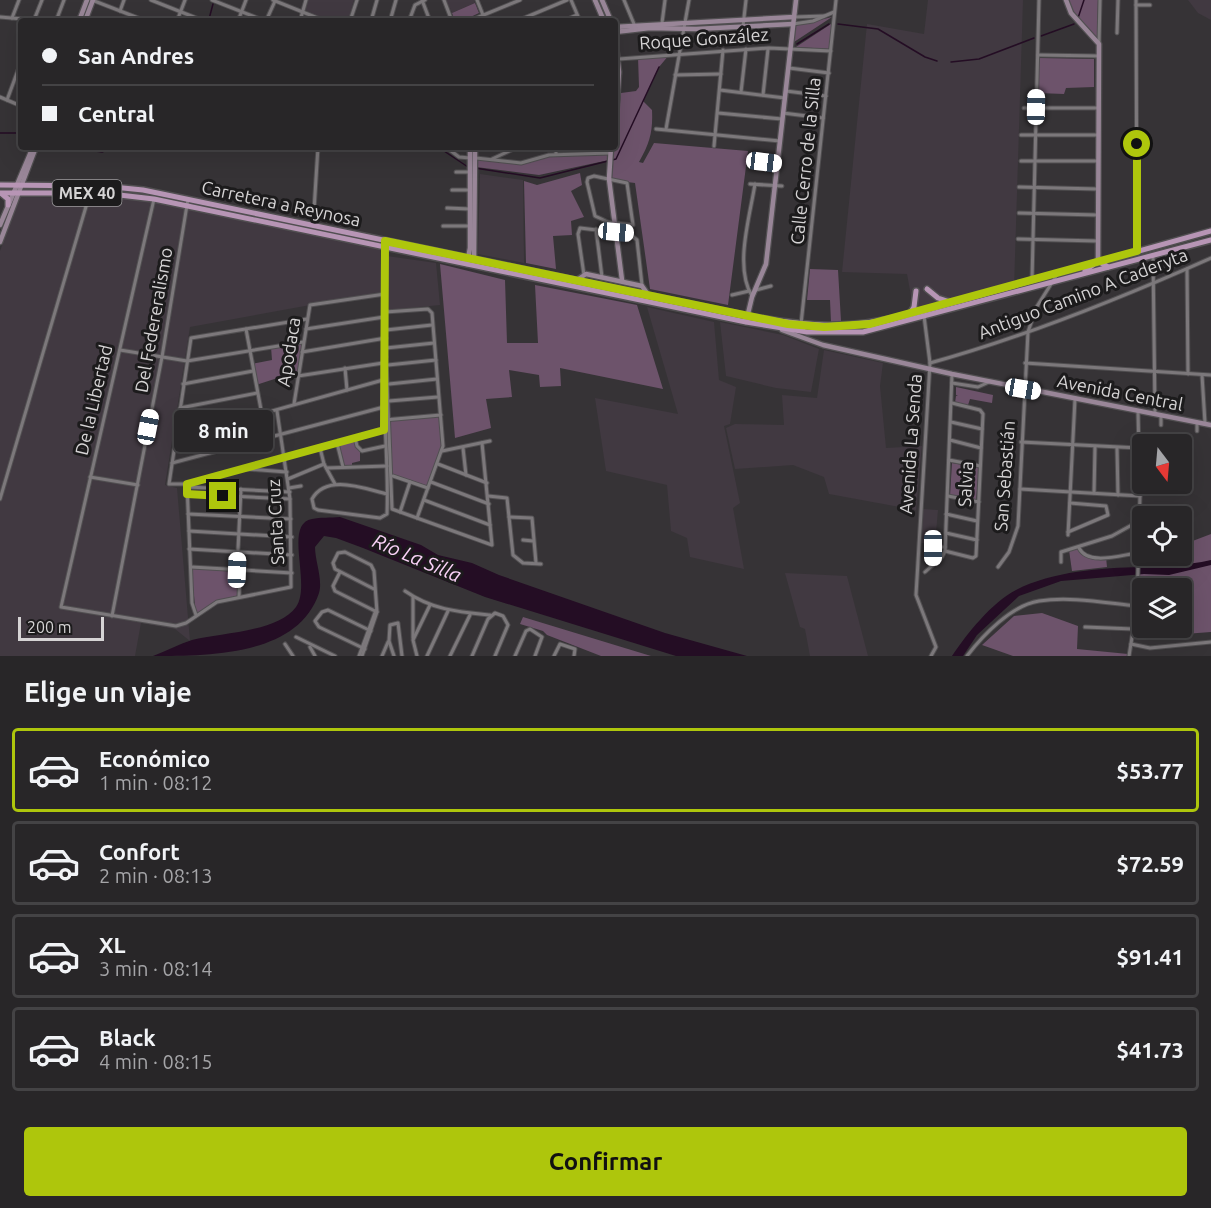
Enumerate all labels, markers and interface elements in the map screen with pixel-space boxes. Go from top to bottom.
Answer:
street label: Roque González [639,24,769,53]
text: San Andres [78,43,194,68]
street label: Calle Cerro de la Silla [786,76,824,246]
car [1027,89,1045,125]
text: Central [78,101,154,126]
route start [1123,130,1150,157]
car [745,151,783,173]
street label: Carretera a Reynosa [200,176,363,230]
road number: MEX 40 [52,180,122,206]
car [597,221,635,243]
street label: Antiguo Camino A Caderyta [975,244,1190,342]
street label: Del Federeralismo [130,246,176,394]
street label: Apodaca [273,316,303,388]
street label: De la Libertad [71,343,115,457]
street label: Avenida Central [1056,370,1185,414]
street label: Avenida La Senda [895,373,925,515]
car [1004,377,1042,401]
car [136,408,160,446]
callout: 8 min [174,409,272,451]
text: 8 min [198,419,249,442]
street label: San Sebastián [990,420,1018,532]
north arrow [1132,434,1192,494]
map controls [1132,434,1192,638]
street label: Salvia [954,461,976,507]
street label: Santa Cruz [263,479,287,565]
route end [209,482,236,509]
button: locate [1132,506,1192,566]
water label: Río La Silla [369,529,465,587]
car [924,530,942,566]
car [227,552,247,588]
button: layers [1132,578,1192,638]
scale bar [18,614,104,642]
text: 200 m [27,618,72,636]
text: Elige un viaje [24,677,192,707]
icon: car [27,743,81,797]
text: Económico [99,746,210,771]
text: $53.77 [1117,758,1184,783]
text: 1 min · 08:12 [99,771,213,794]
icon: car [27,836,81,890]
text: Confort [99,839,180,864]
text: $72.59 [1117,851,1184,876]
text: 2 min · 08:13 [99,864,213,887]
icon: car [27,929,81,983]
text: XL [99,932,126,957]
text: $91.41 [1117,944,1184,969]
text: 3 min · 08:14 [99,957,213,980]
icon: car [27,1022,81,1076]
text: Black [99,1025,156,1050]
text: $41.73 [1117,1037,1184,1062]
text: 4 min · 08:15 [99,1050,213,1073]
button: Confirmar [24,1127,1187,1196]

